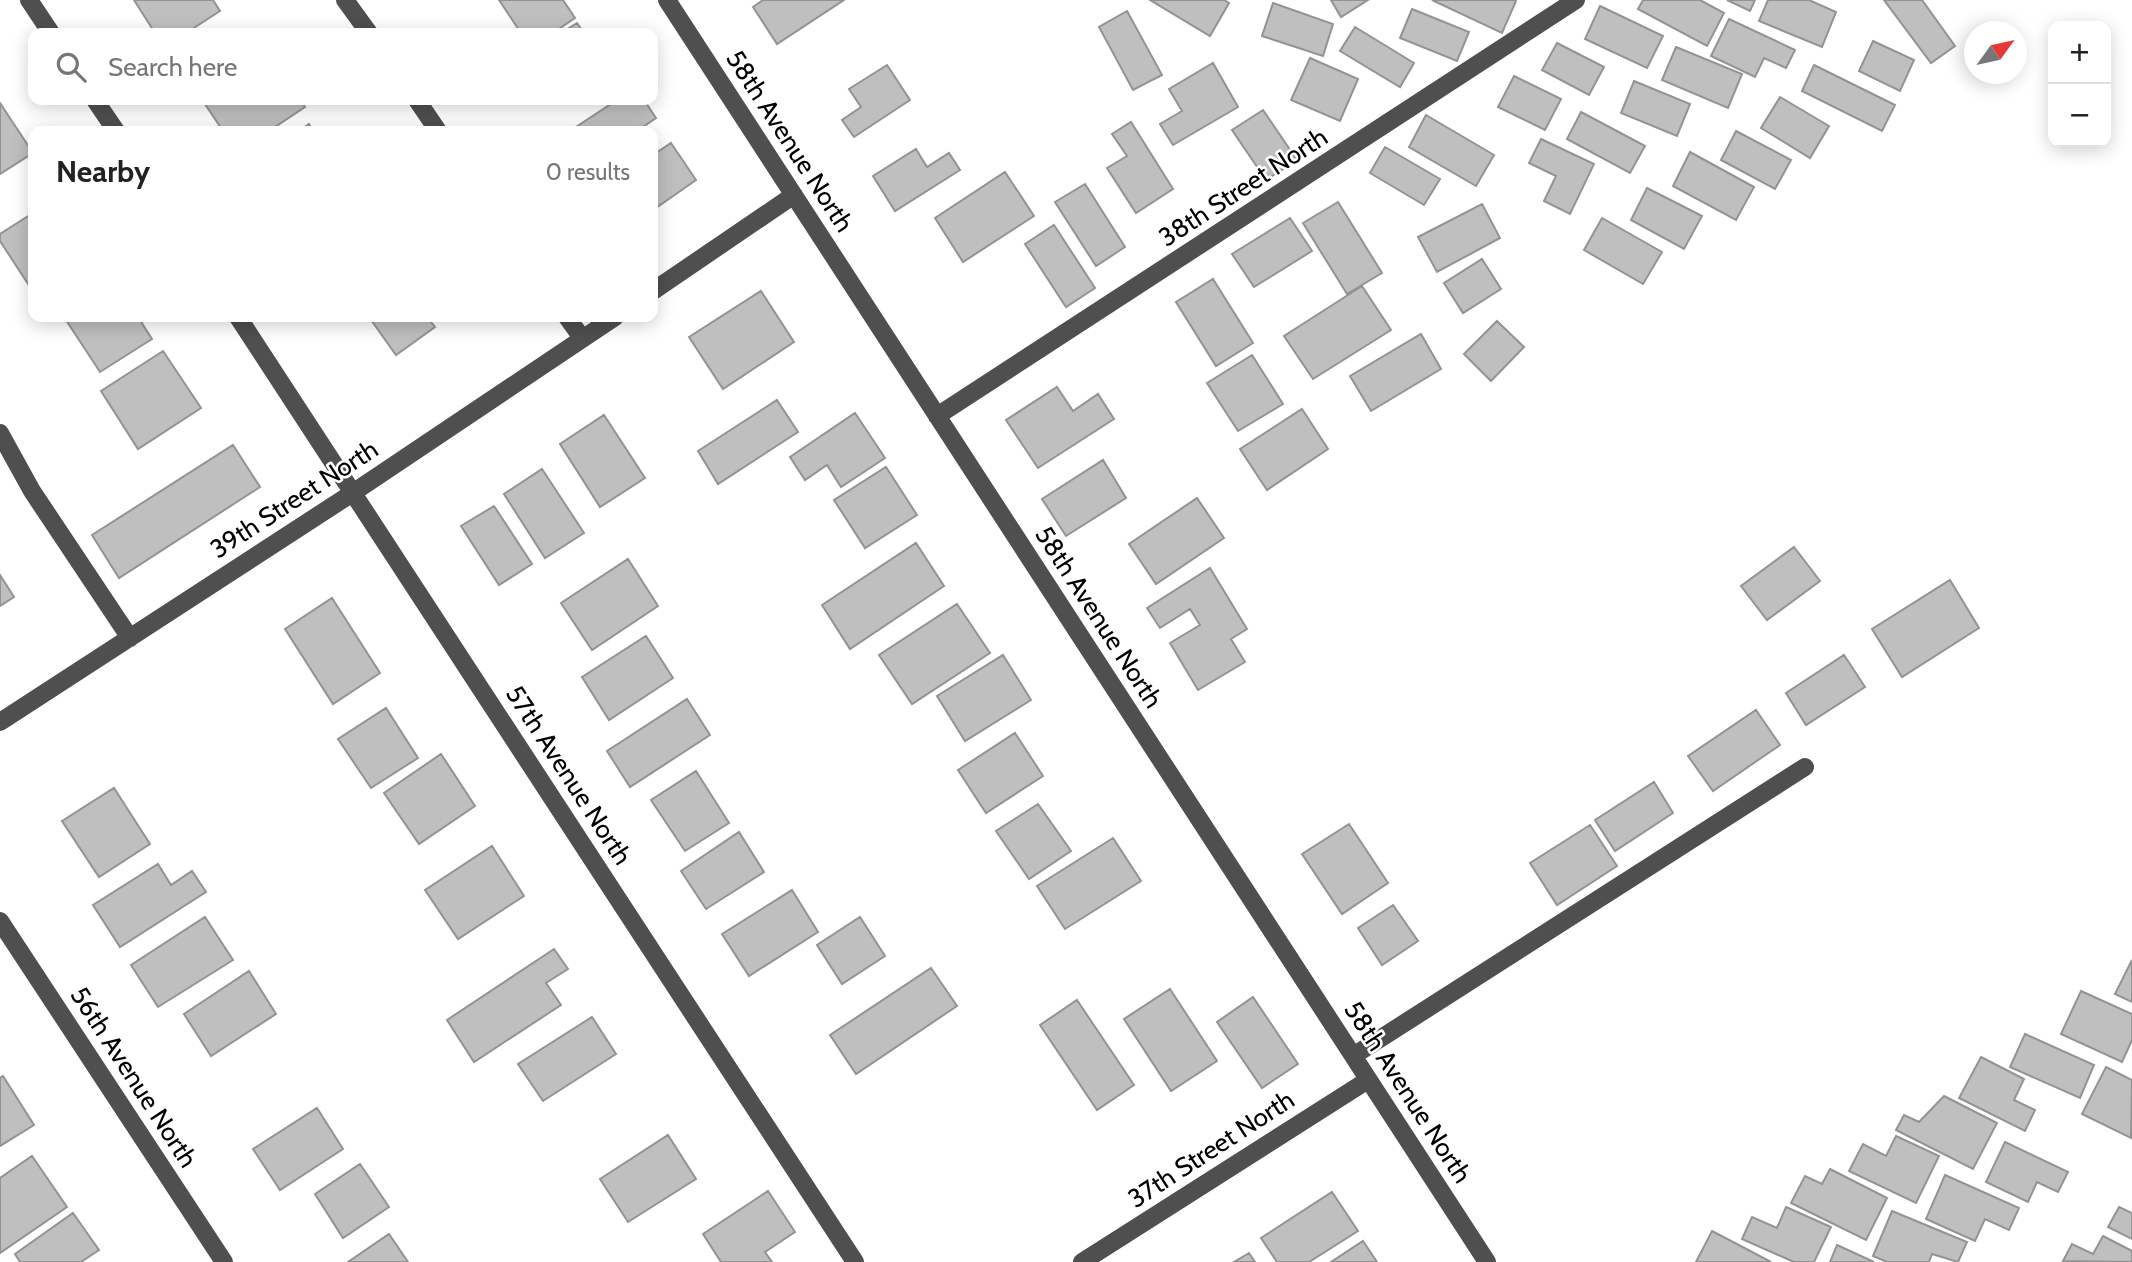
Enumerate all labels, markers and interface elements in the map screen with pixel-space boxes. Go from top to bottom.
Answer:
north arrow [1964,21,2027,84]
map controls [2048,21,2111,147]
button: + [2048,21,2111,84]
search box [28,28,658,105]
street label: 58th Avenue North [719,44,861,238]
icon: search [52,48,90,86]
text: Search here [108,51,237,83]
button: − [2048,84,2111,147]
street label: 38th Street North [1153,121,1333,253]
text: Nearby [56,153,150,190]
text: 0 results [546,158,630,186]
street label: 39th Street North [204,433,384,565]
street label: 58th Avenue North [1028,520,1170,714]
street label: 57th Avenue North [499,679,639,871]
street label: 56th Avenue North [64,981,204,1173]
street label: 58th Avenue North [1337,995,1479,1189]
street label: 37th Street North [1122,1083,1300,1215]

